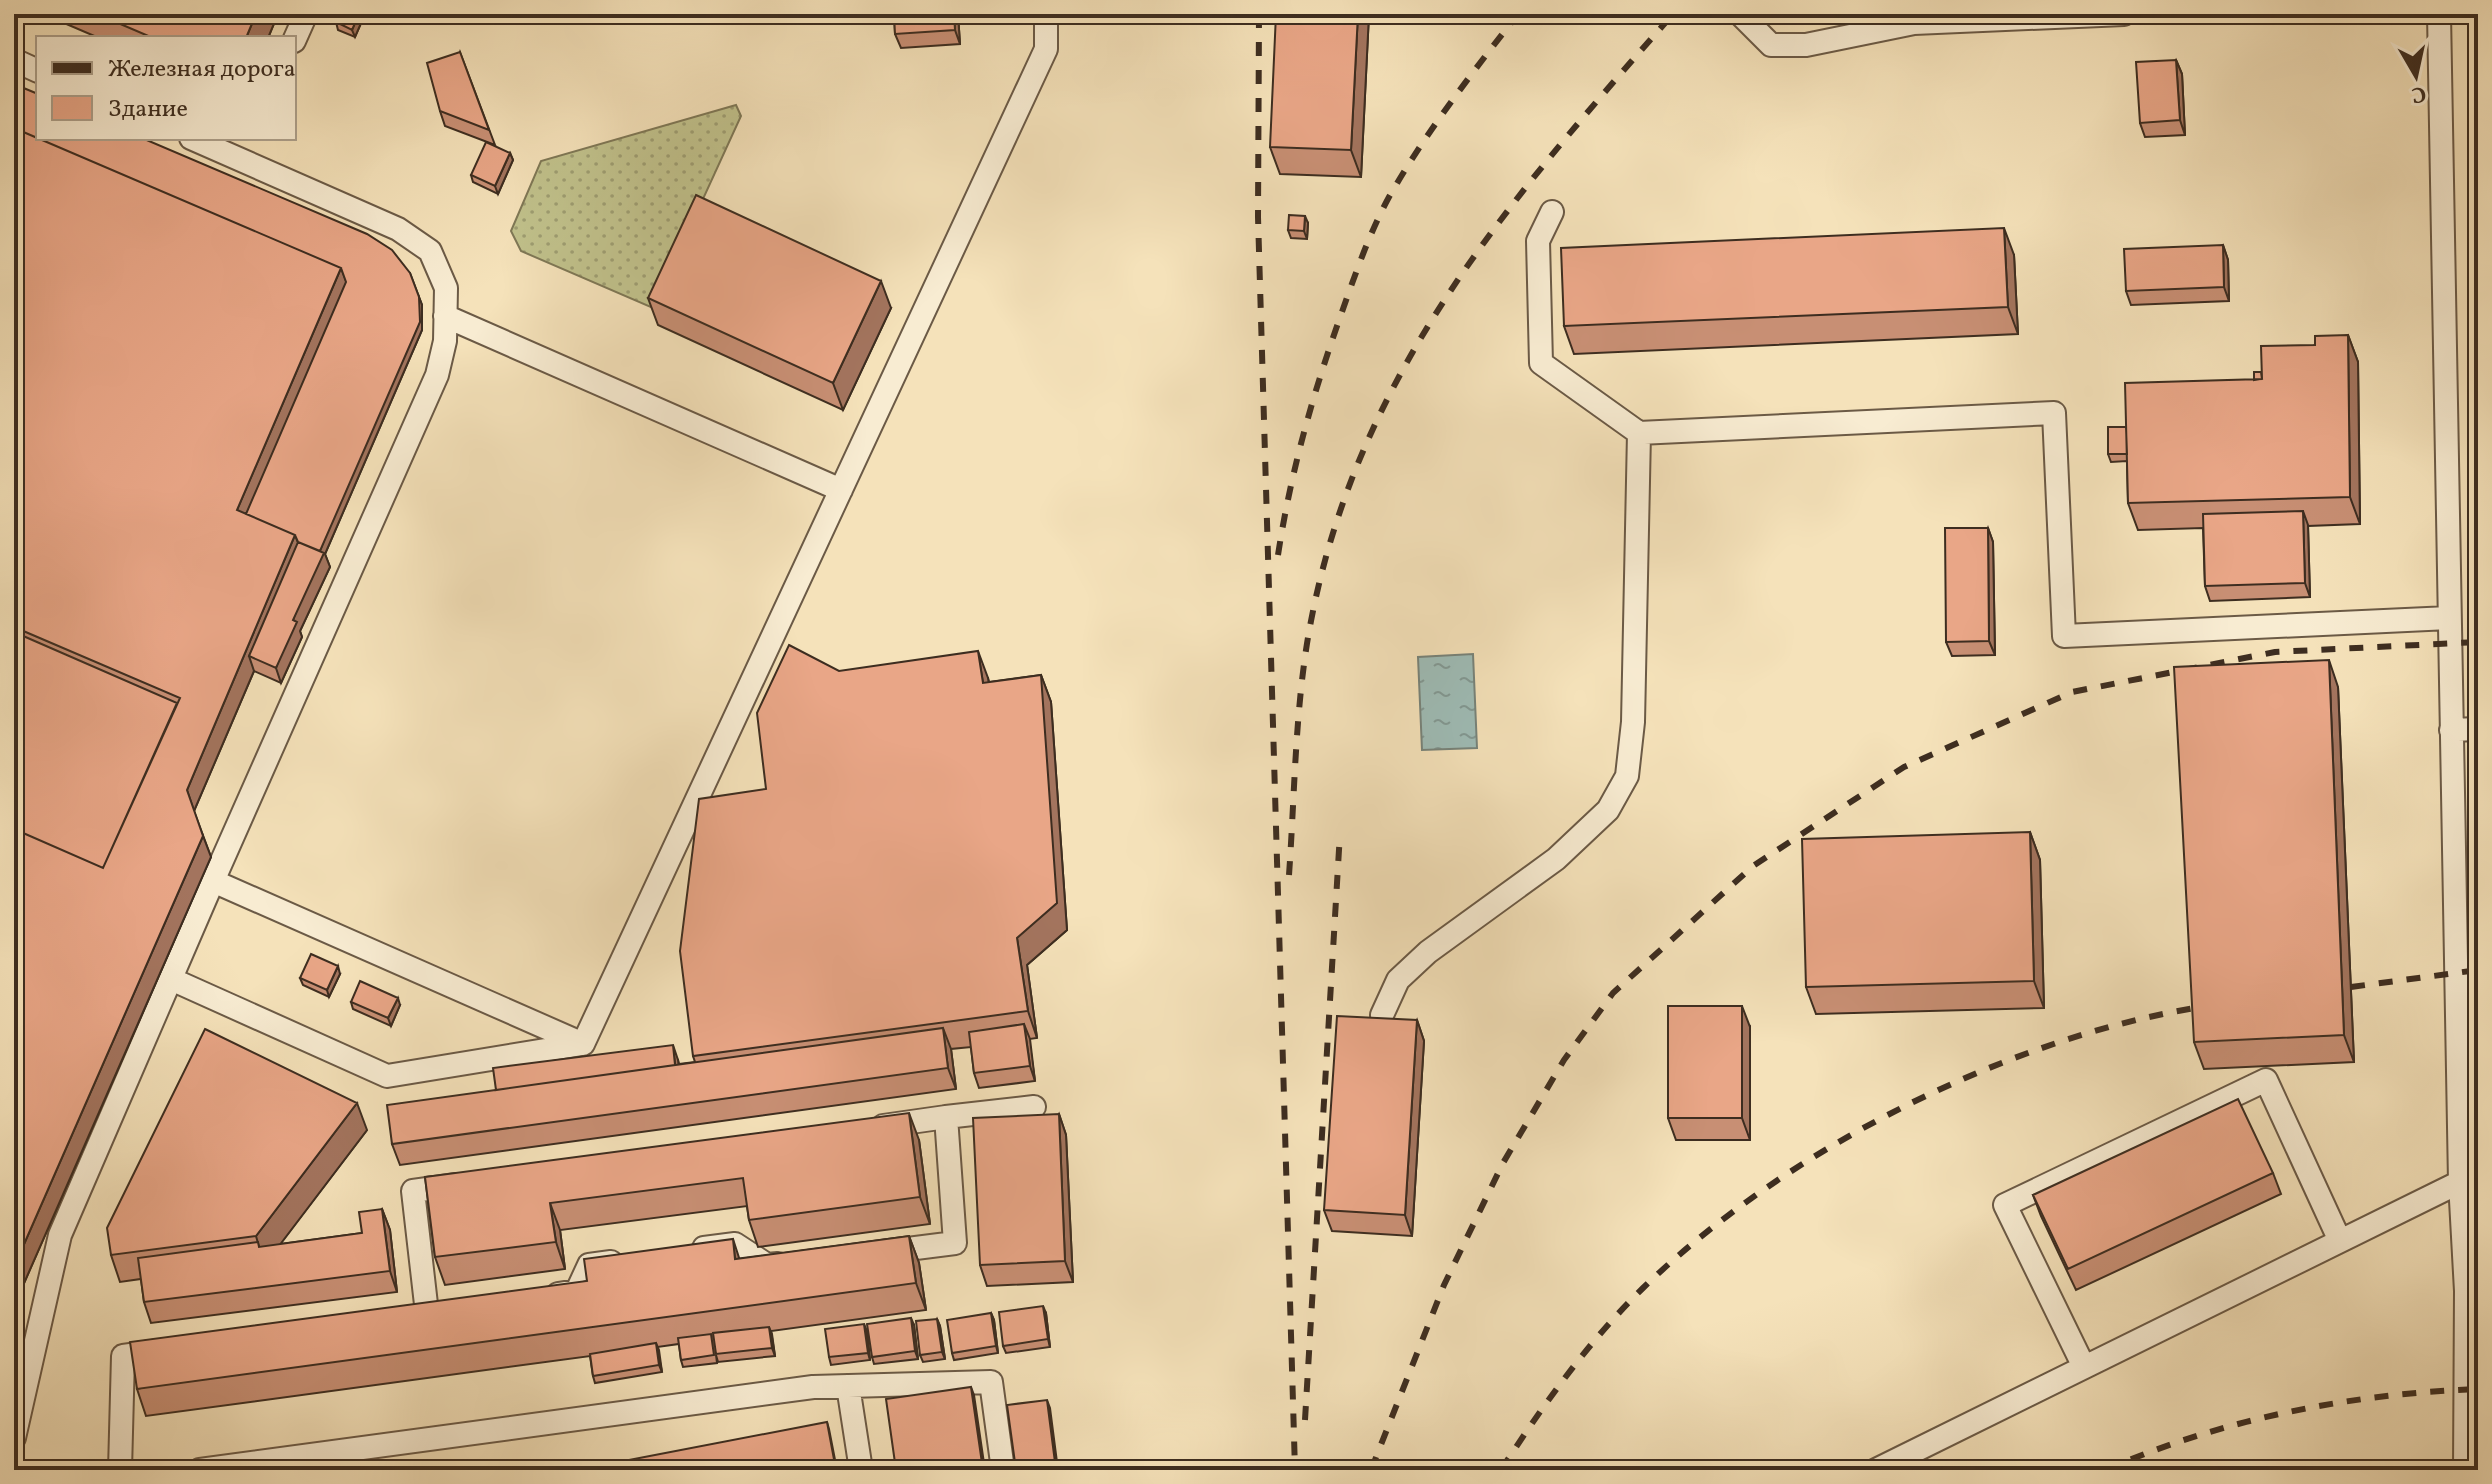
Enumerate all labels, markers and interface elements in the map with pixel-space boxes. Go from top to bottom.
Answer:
legend [36,36,296,140]
north arrow [2376,36,2456,116]
text: Железная дорога [108,53,296,87]
text: С [2409,77,2428,110]
text: Здание [108,93,188,127]

